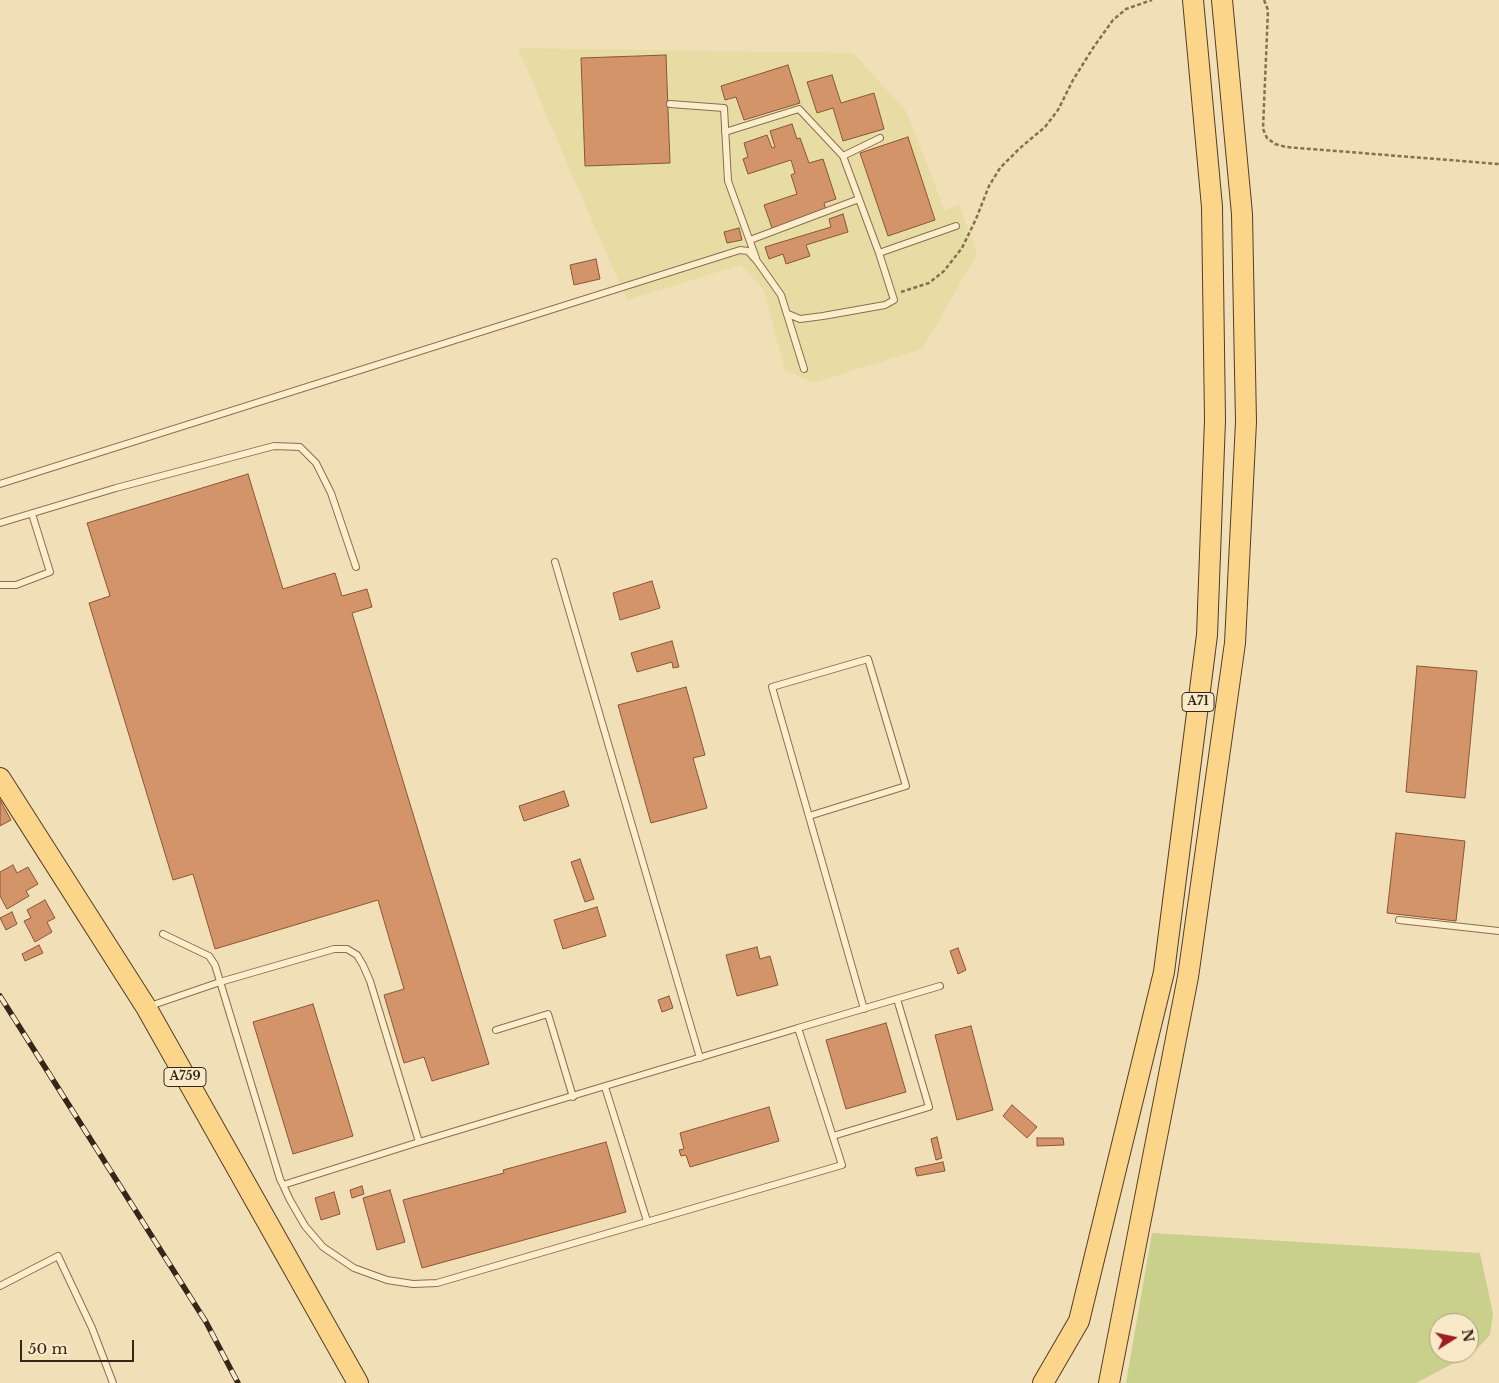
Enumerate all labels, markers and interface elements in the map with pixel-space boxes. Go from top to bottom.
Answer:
road number: A71 [1182,692,1214,712]
road number: A759 [164,1068,206,1086]
north arrow [1429,1313,1479,1363]
text: N [1458,1328,1478,1344]
scale bar [22,1330,136,1362]
text: 50 m [28,1339,68,1358]

